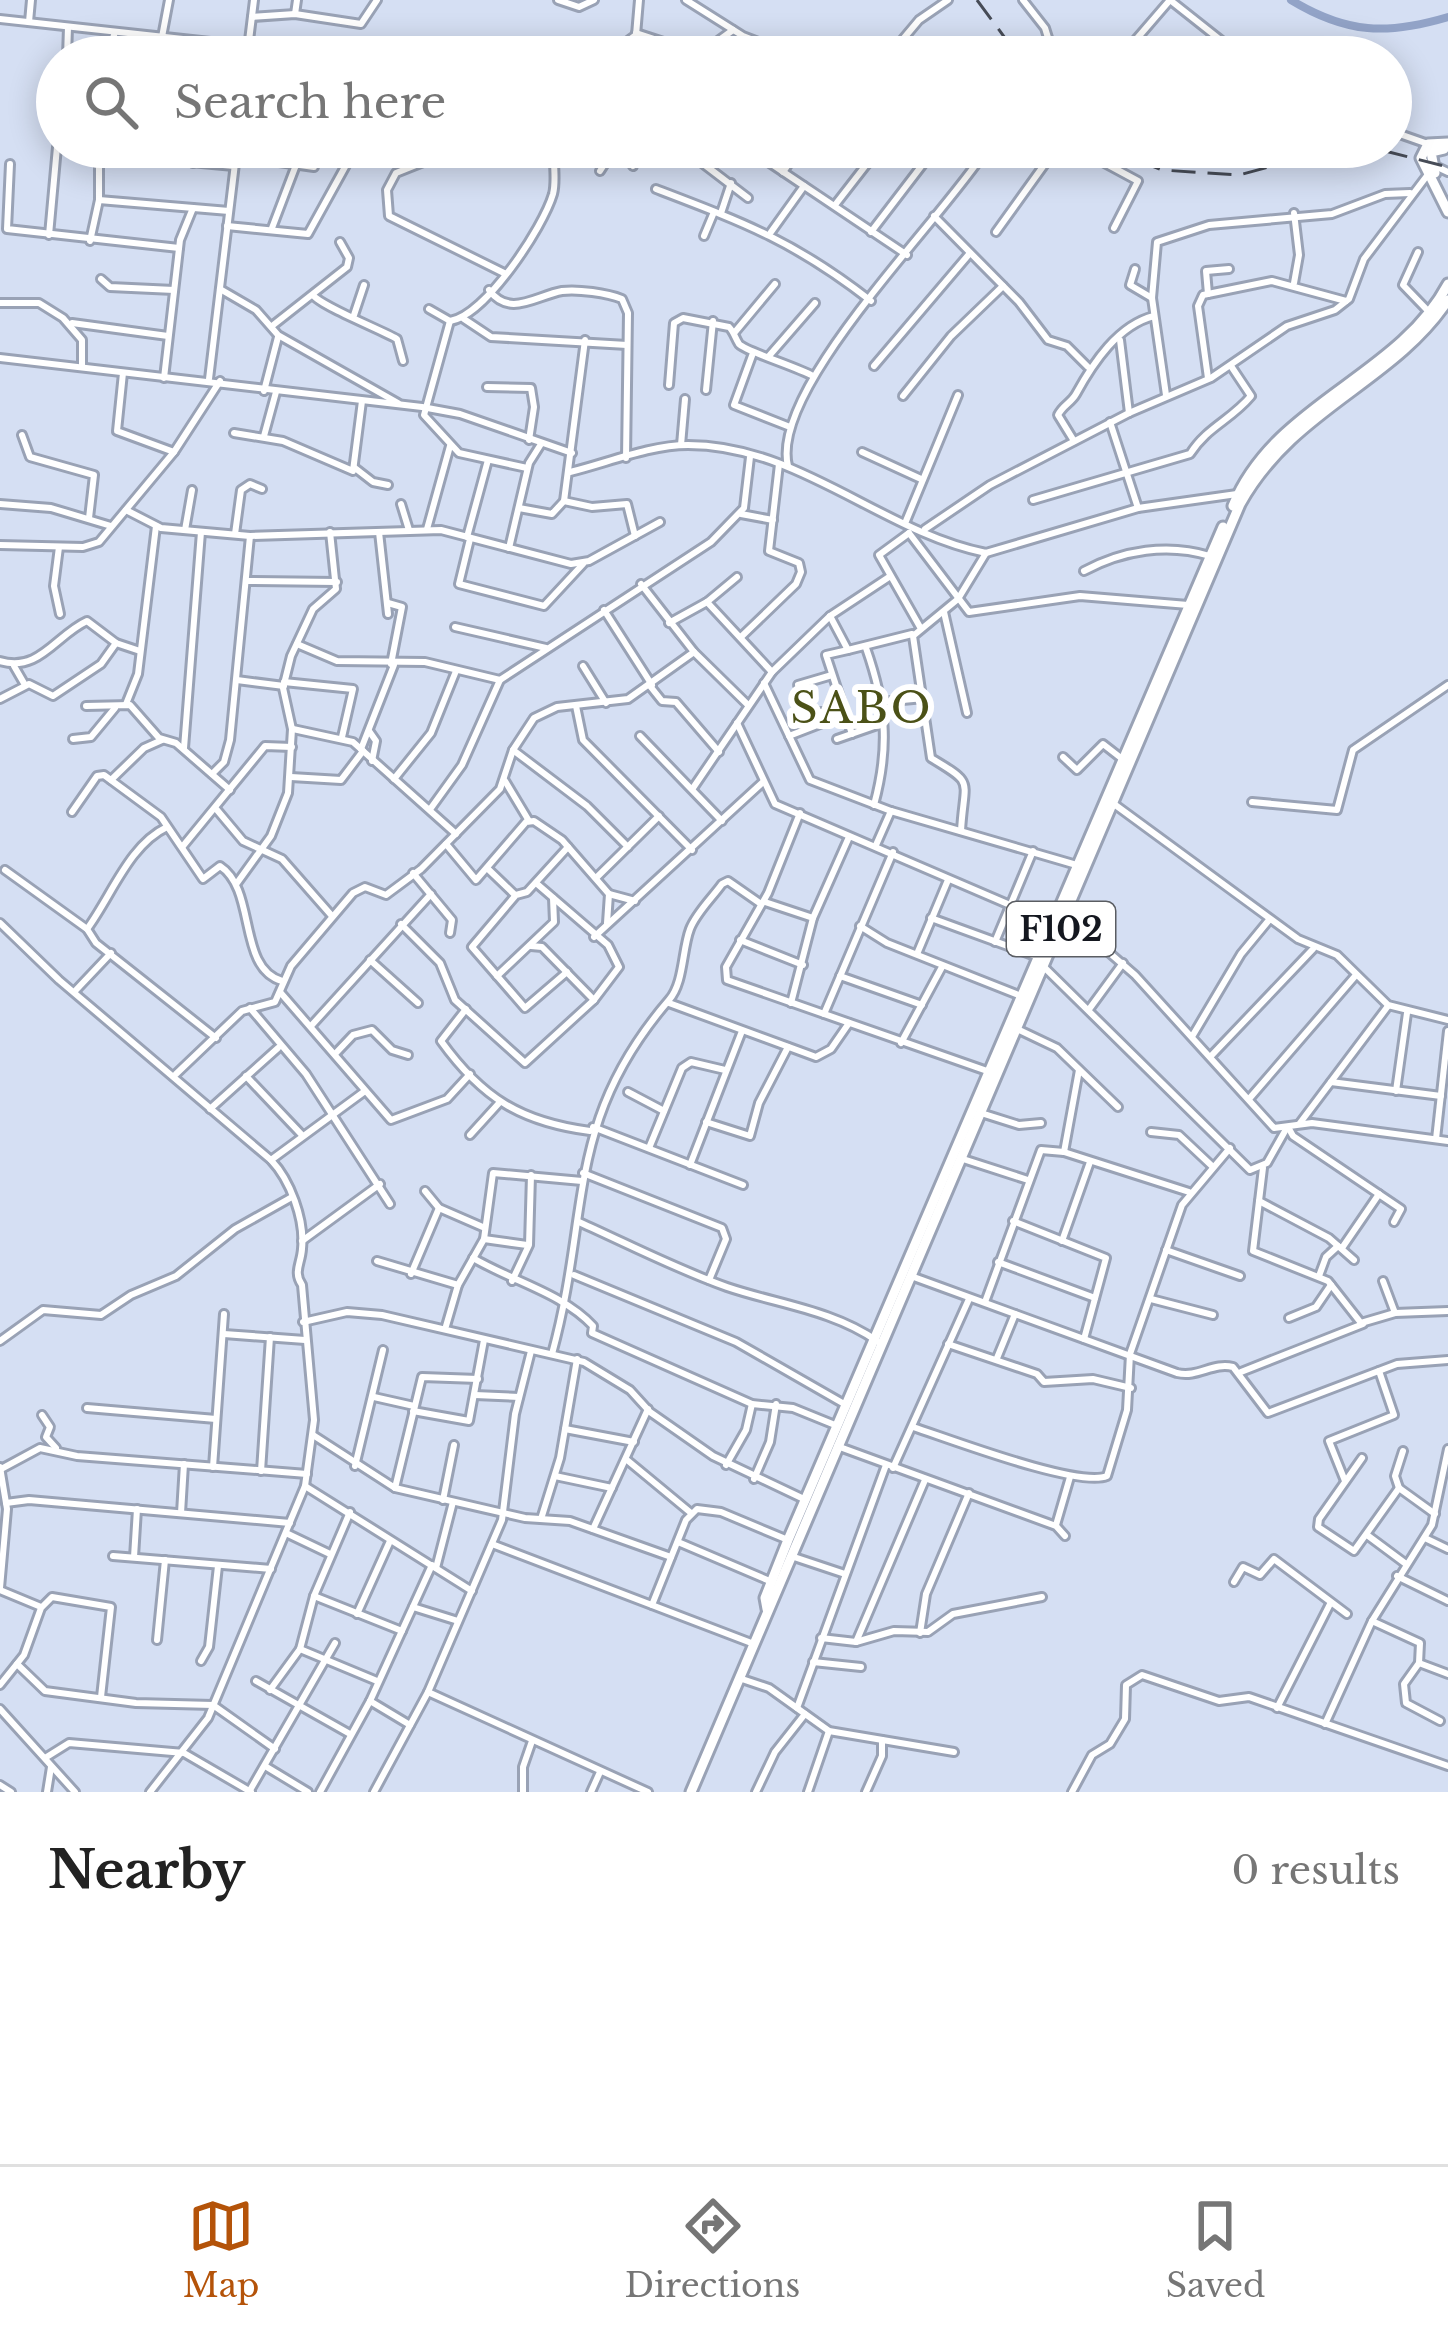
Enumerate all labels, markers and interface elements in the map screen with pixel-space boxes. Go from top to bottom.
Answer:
search box [36,36,1412,168]
icon: search [78,69,144,135]
text: Search here [174,74,446,130]
district label: SABO [791,682,933,734]
road number: F102 [1007,902,1115,956]
text: Nearby [48,1839,245,1902]
text: 0 results [1231,1846,1400,1895]
tab: Map [183,2193,259,2306]
tab: Directions [625,2193,800,2306]
tab: Saved [1166,2193,1265,2306]

